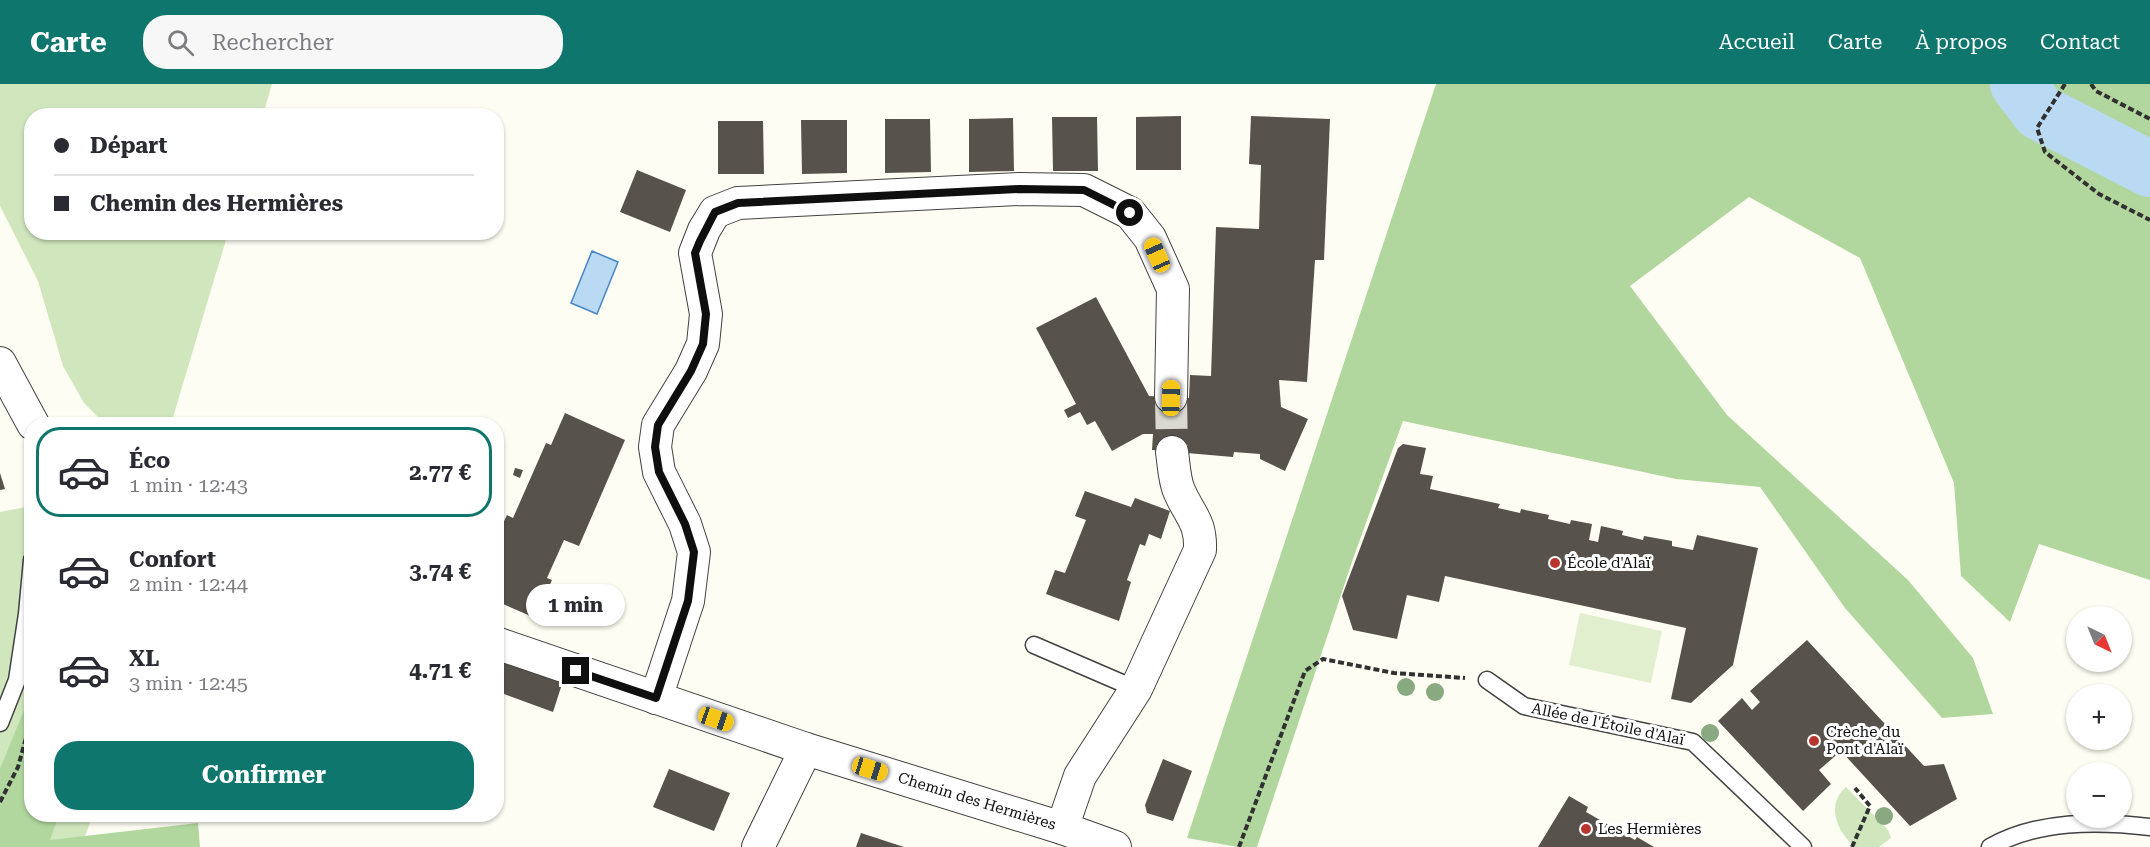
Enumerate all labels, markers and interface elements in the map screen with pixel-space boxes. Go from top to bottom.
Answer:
search box [143,15,563,69]
text: Carte [30,26,107,59]
icon: search [164,26,197,59]
text: Rechercher [212,30,334,55]
text: Accueil [1719,30,1795,54]
text: Carte [1828,30,1882,54]
text: À propos [1915,30,2007,54]
text: Contact [2040,30,2120,54]
text: Départ [90,133,167,158]
text: Chemin des Hermières [90,191,343,216]
route start [1116,199,1143,226]
car [1141,235,1173,275]
car [1162,380,1180,416]
icon: car [57,445,111,499]
text: Éco [129,448,170,473]
text: 2.77 € [409,460,471,485]
text: 1 min · 12:43 [129,473,248,497]
icon: car [57,544,111,598]
text: Confort [129,547,216,572]
place label: École d'Alaï [1567,554,1651,572]
marker: École d'Alaï [1548,556,1562,570]
text: 3.74 € [409,559,471,584]
text: 2 min · 12:44 [129,572,248,596]
callout: 1 min [526,584,626,626]
text: 1 min [548,593,603,617]
north arrow [2066,606,2132,672]
map controls [2066,606,2132,828]
icon: car [57,643,111,697]
text: XL [129,646,159,671]
route end [562,657,589,684]
text: 4.71 € [409,658,471,683]
text: 3 min · 12:45 [129,671,248,695]
button: + [2066,684,2132,750]
street label: Allée de l'Étoile d'Alaï [1530,699,1686,749]
car [696,705,736,733]
place label: Crèche du Pont d'Alaï [1826,723,1903,758]
marker: Crèche du Pont d'Alaï [1807,734,1821,748]
button: Confirmer [54,741,474,810]
car [850,755,890,783]
button: − [2066,762,2132,828]
street label: Chemin des Hermières [896,768,1058,834]
place label: Les Hermières [1598,820,1701,838]
marker: Les Hermières [1579,822,1593,836]

